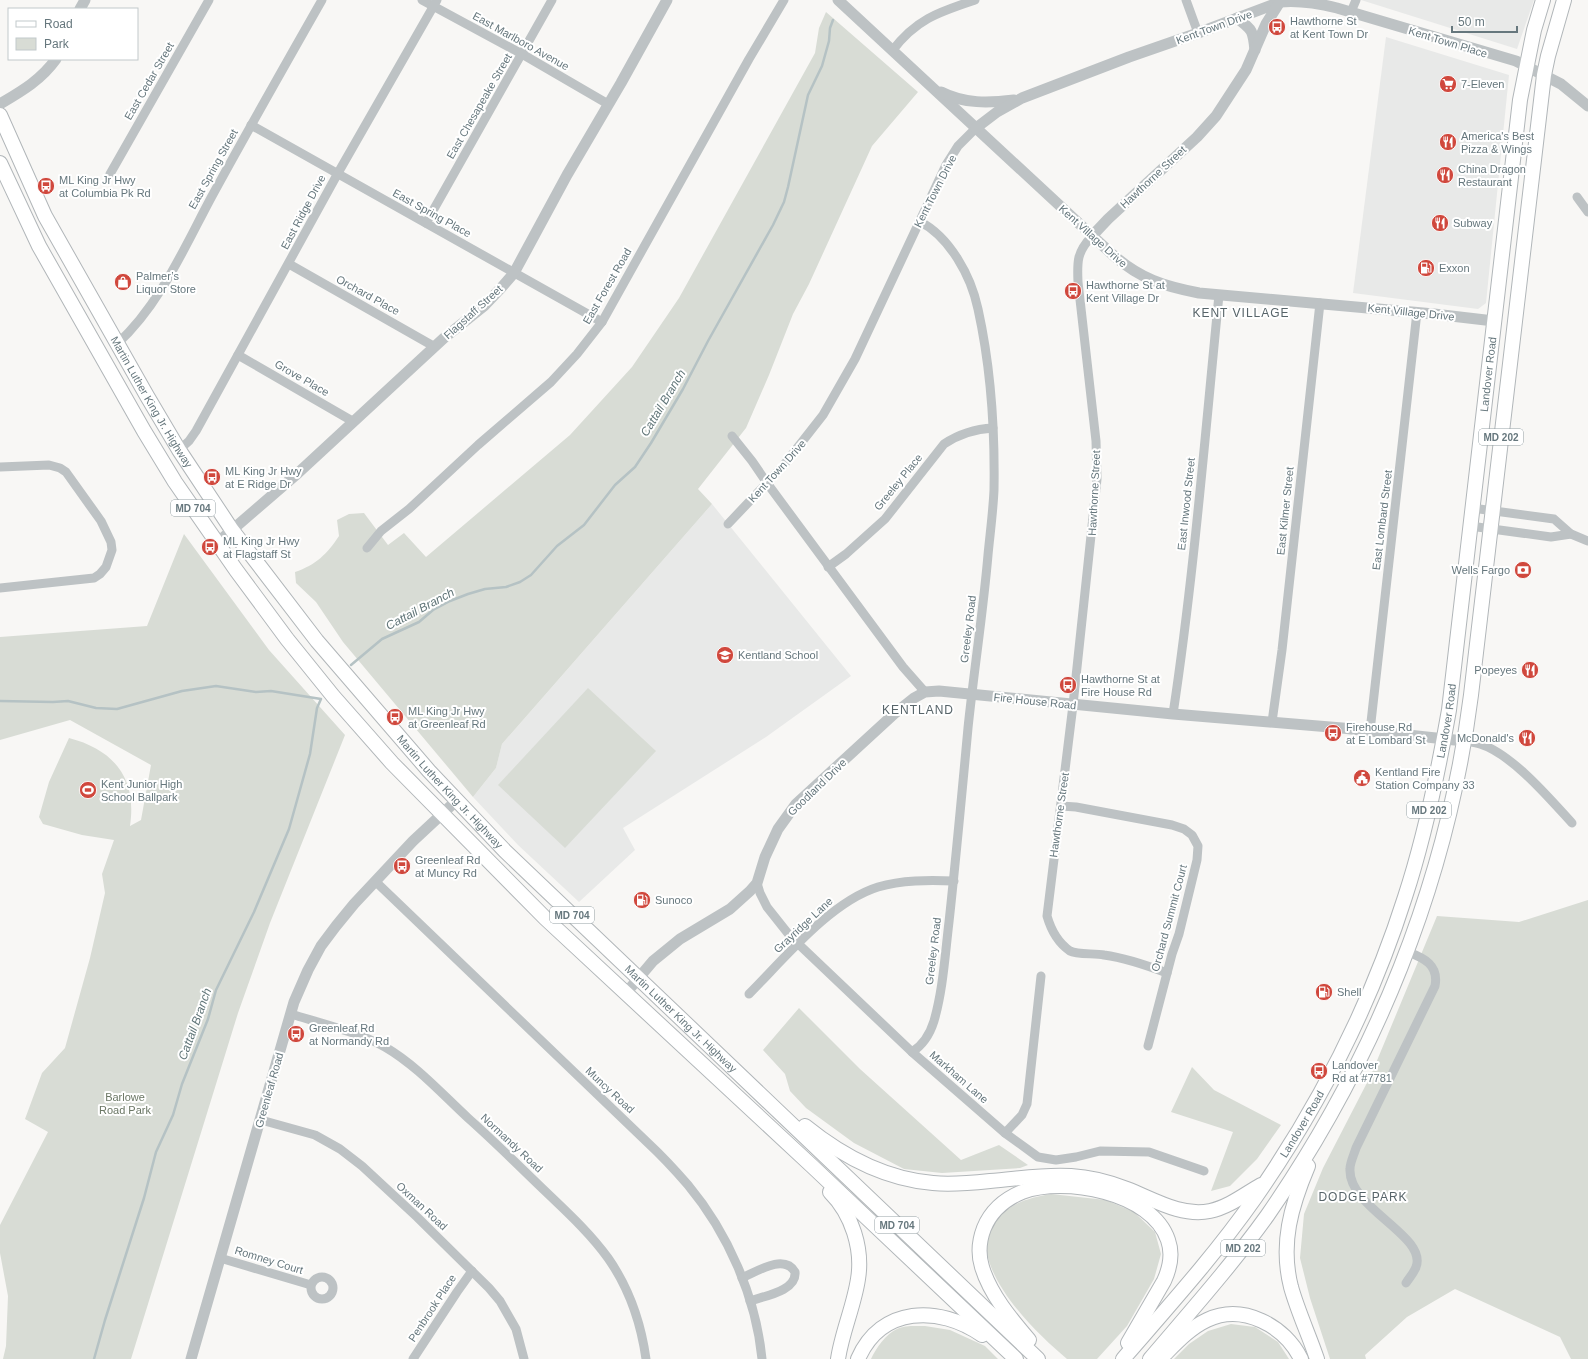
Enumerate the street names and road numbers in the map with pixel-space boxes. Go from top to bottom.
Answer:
street label: Kent Town Drive [1174,8,1254,46]
street label: East Marlboro Avenue [471,10,571,72]
street label: Kent Town Place [1407,24,1489,60]
street label: East Cedar Street [122,40,176,122]
street label: East Chesapeake Street [444,51,514,161]
street label: East Spring Street [186,127,240,211]
street label: Hawthorne Street [1118,143,1188,211]
street label: Kent Town Drive [912,153,958,229]
street label: East Ridge Drive [278,173,328,251]
street label: East Spring Place [391,187,473,239]
street label: Kent Village Drive [1057,202,1129,270]
street label: East Forest Road [580,246,634,326]
street label: Orchard Place [334,273,402,317]
street label: Flagstaff Street [441,283,505,341]
street label: Kent Village Drive [1367,301,1455,323]
street label: Martin Luther King Jr. Highway [109,334,195,470]
street label: Landover Road [1478,336,1498,412]
street label: Grove Place [273,358,331,398]
road number: MD 202 [1479,429,1523,445]
street label: Kent Town Drive [746,437,808,505]
street label: Hawthorne Street [1086,450,1102,536]
street label: Greeley Place [872,451,924,513]
street label: East Inwood Street [1175,457,1197,551]
street label: East Kilmer Street [1274,466,1296,556]
street label: East Lombard Street [1370,469,1394,571]
road number: MD 704 [171,500,215,516]
street label: Greeley Road [958,595,978,663]
street label: Landover Road [1434,683,1458,759]
street label: Fire House Road [993,691,1077,711]
street label: Martin Luther King Jr. Highway [395,733,506,851]
street label: Goodland Drive [785,756,849,818]
street label: Hawthorne Street [1047,772,1071,858]
road number: MD 202 [1407,802,1451,818]
street label: Orchard Summit Court [1149,863,1189,973]
street label: Grayridge Lane [771,895,835,955]
road number: MD 704 [550,907,594,923]
street label: Greeley Road [923,917,943,985]
street label: Martin Luther King Jr. Highway [623,963,740,1075]
street label: Markham Lane [927,1048,991,1106]
street label: Greenleaf Road [253,1051,285,1129]
street label: Muncy Road [583,1065,637,1115]
street label: Landover Road [1278,1089,1326,1160]
street label: Normandy Road [479,1111,545,1175]
street label: Oxman Road [394,1180,450,1232]
road number: MD 704 [875,1217,919,1233]
road number: MD 202 [1221,1240,1265,1256]
street label: Romney Court [233,1244,305,1276]
street label: Penbrook Place [406,1272,458,1344]

